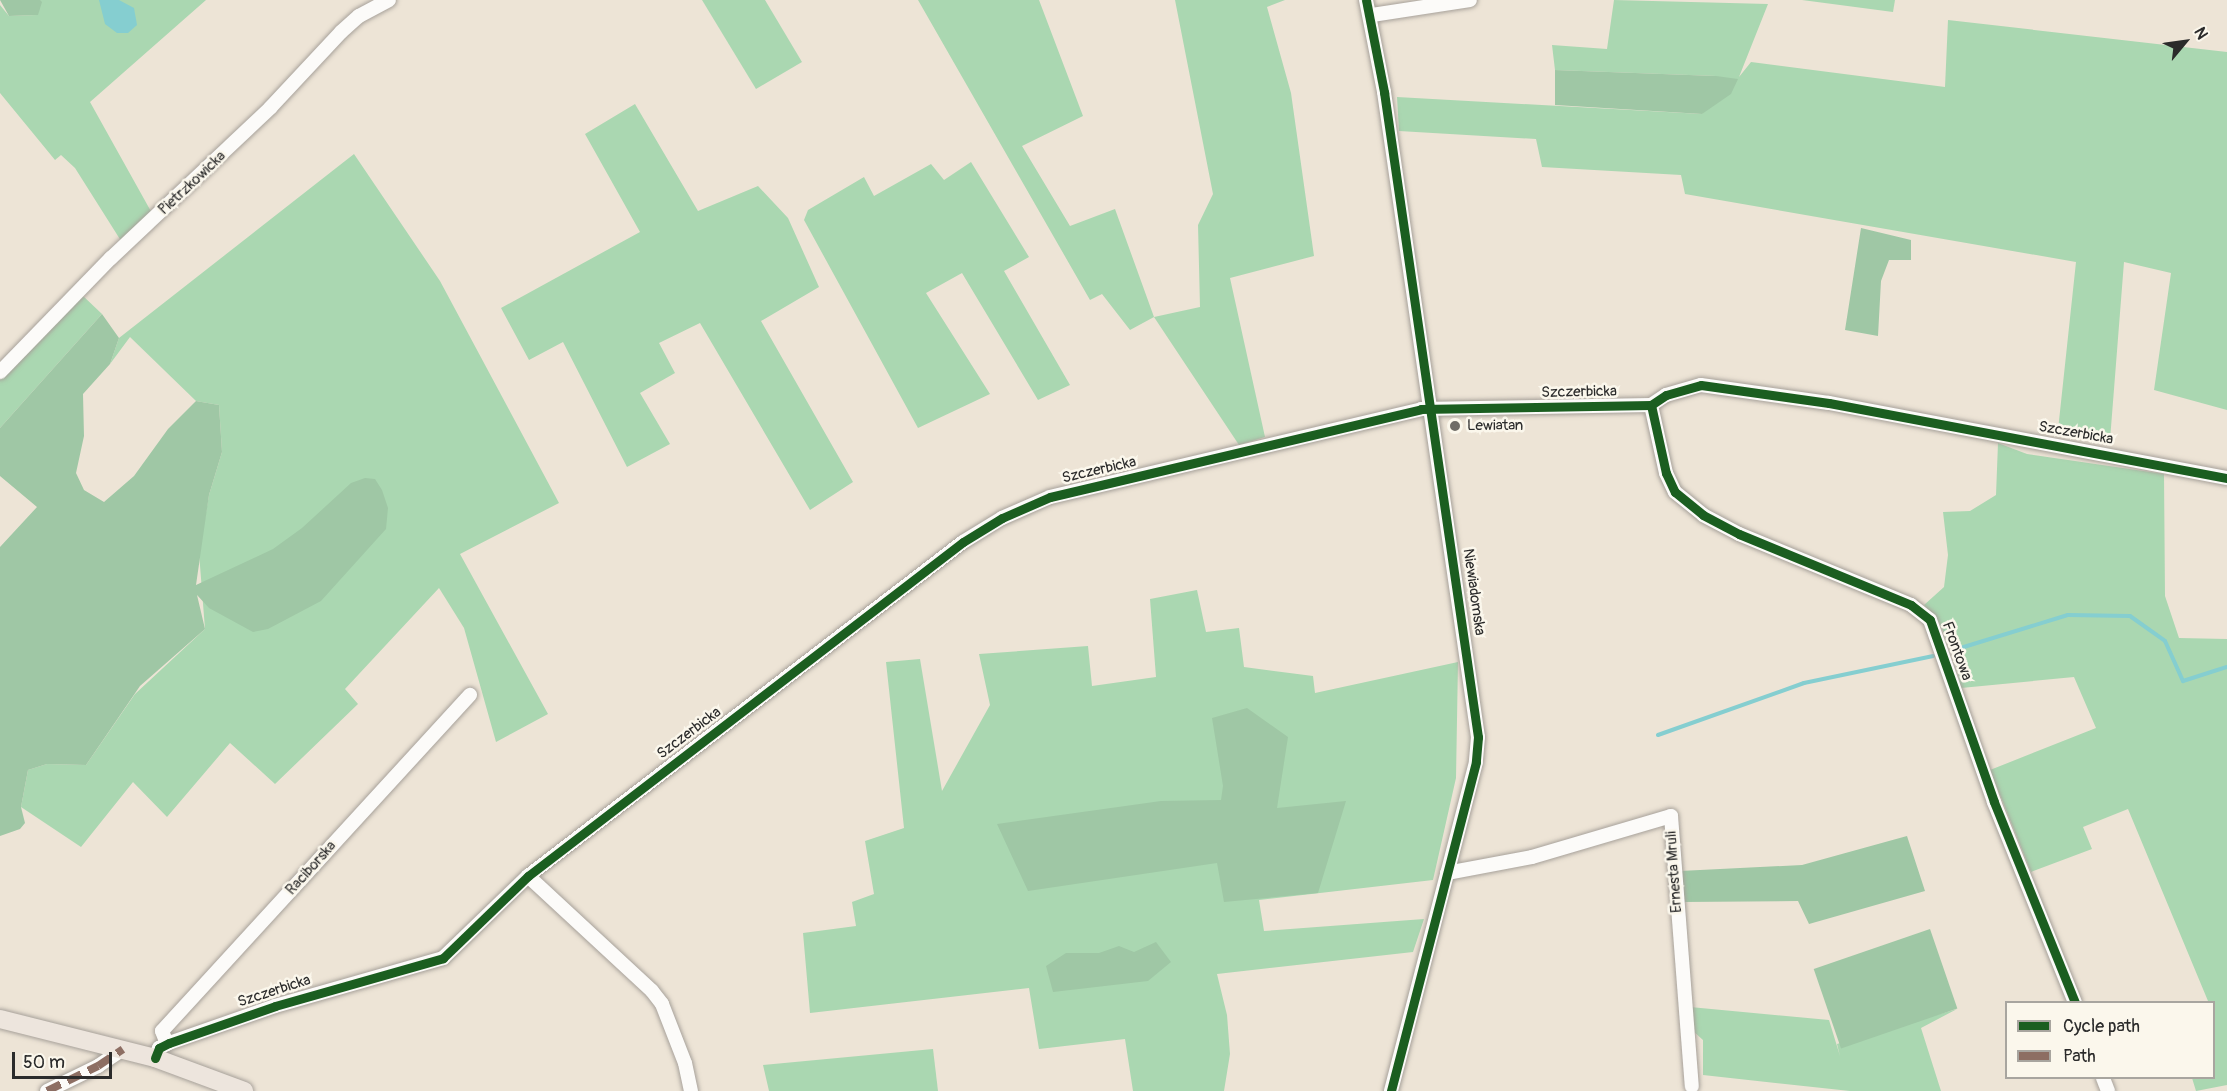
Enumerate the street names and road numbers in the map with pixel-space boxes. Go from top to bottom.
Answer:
street label: Pietrzkowicka [155,147,229,219]
street label: Szczerbicka [1541,382,1617,402]
street label: Szczerbicka [2037,418,2115,448]
street label: Szczerbicka [1060,453,1138,487]
street label: Niewiadomska [1459,547,1489,637]
street label: Frontowa [1938,619,1976,683]
street label: Szczerbicka [653,703,725,763]
street label: Ernesta Mruli [1662,830,1686,914]
street label: Raciborska [282,837,340,899]
street label: Szczerbicka [235,971,313,1011]

